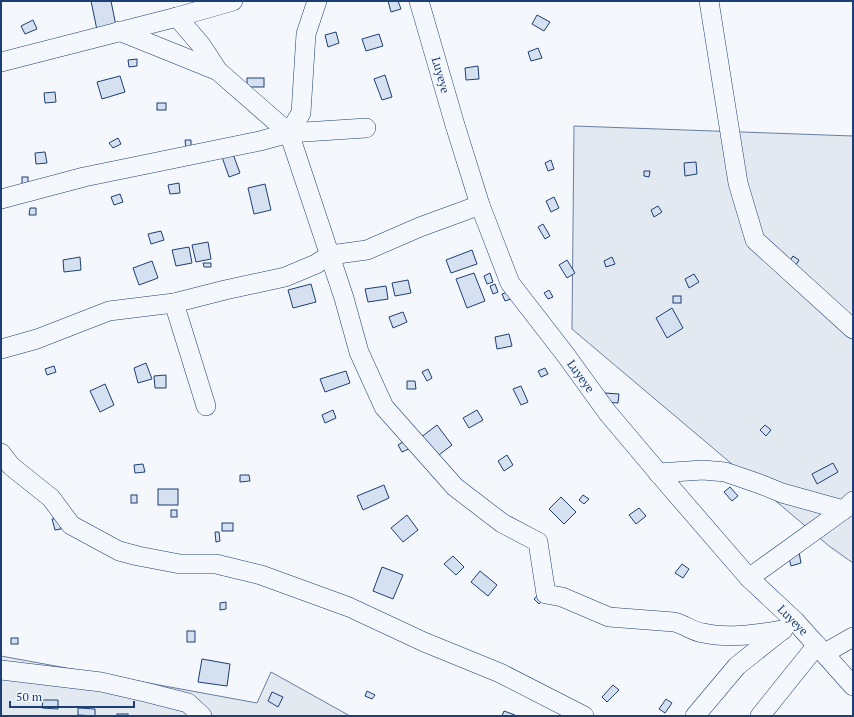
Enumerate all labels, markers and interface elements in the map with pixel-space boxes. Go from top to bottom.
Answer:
street label: Luyeye [429,55,453,95]
street label: Luyeye [564,357,598,395]
street label: Luyeye [775,602,811,638]
scale bar [10,683,134,709]
text: 50 m [16,689,43,704]

